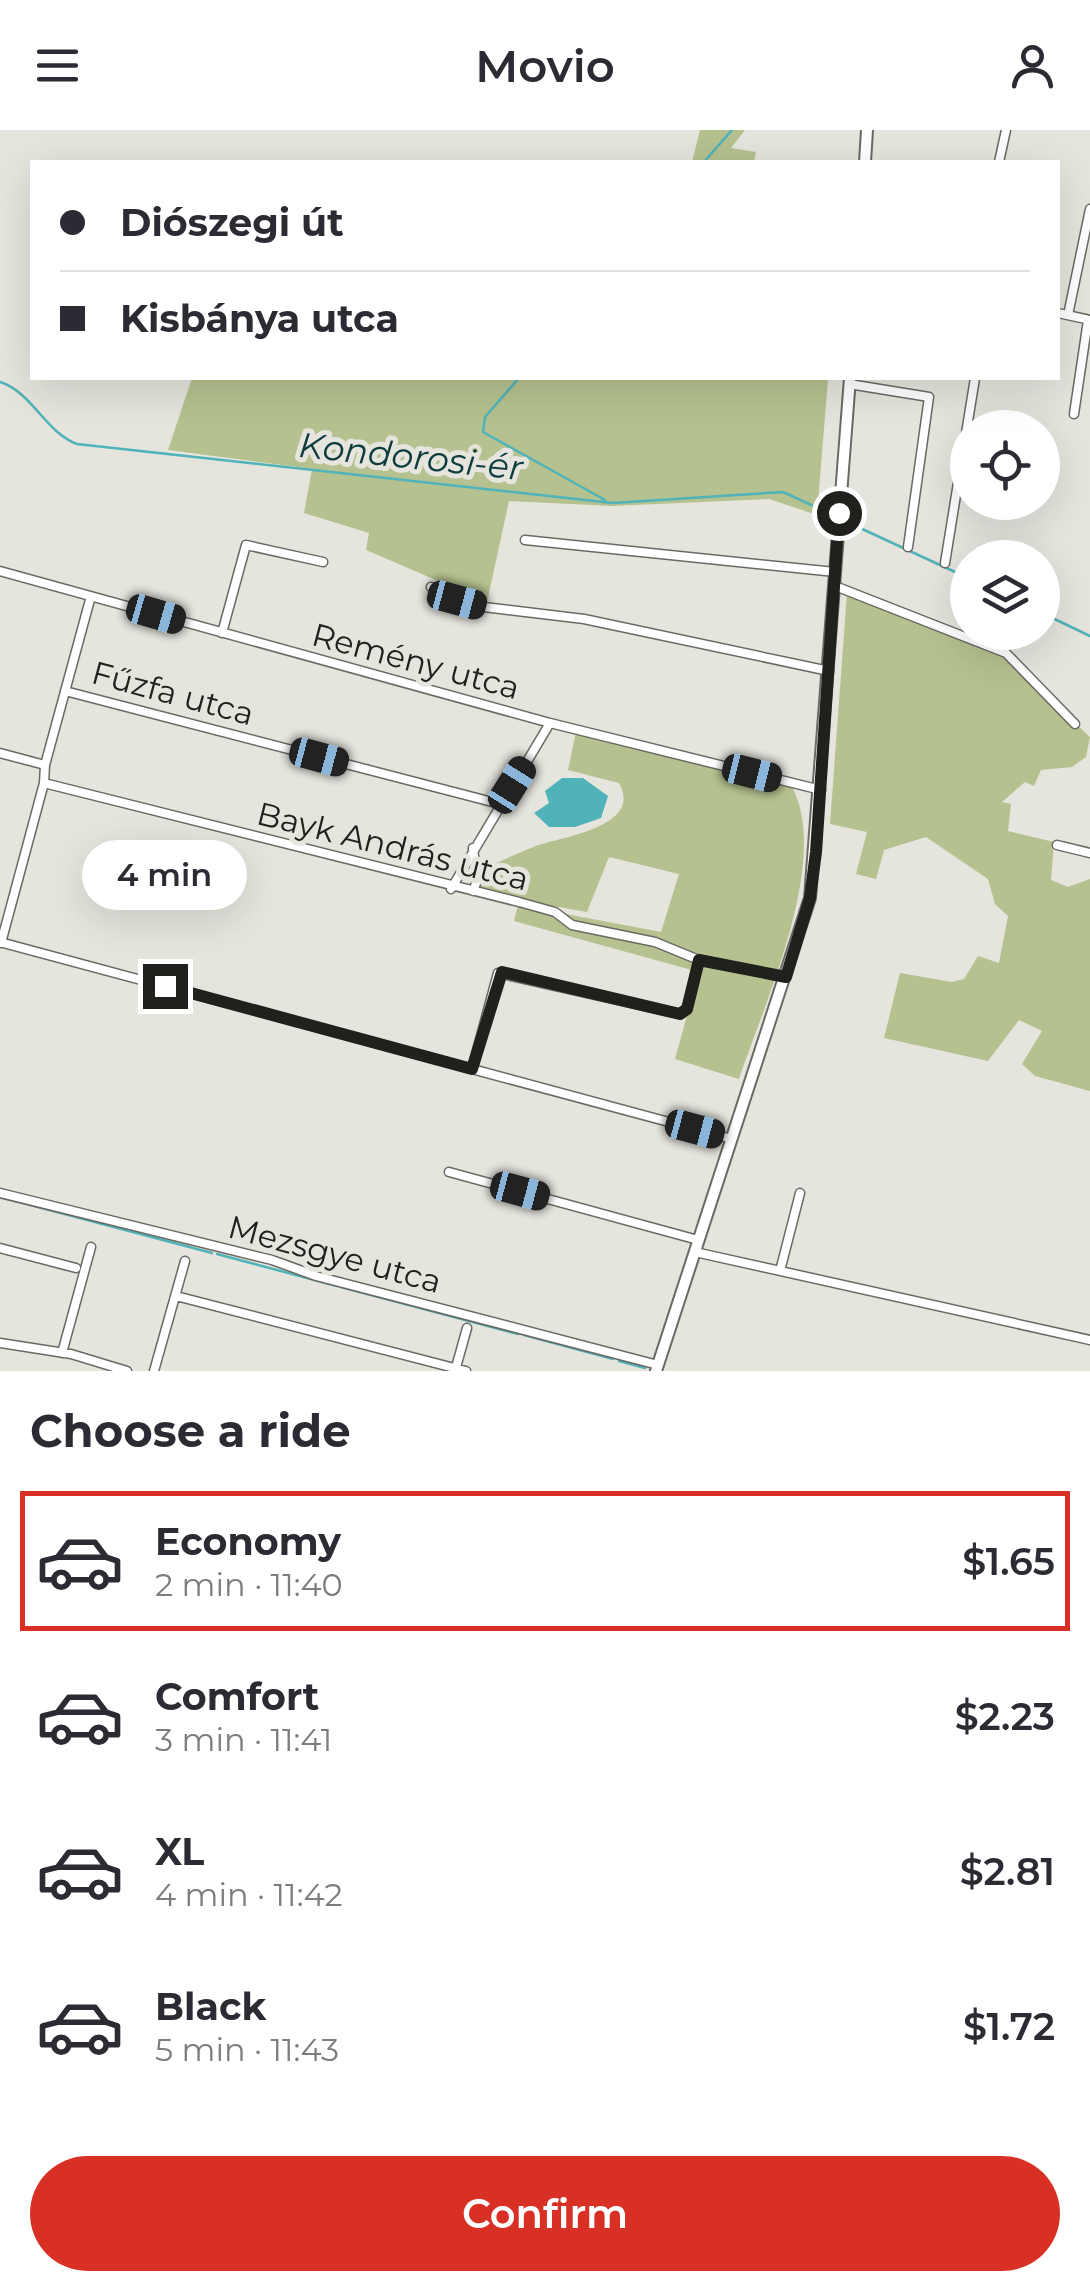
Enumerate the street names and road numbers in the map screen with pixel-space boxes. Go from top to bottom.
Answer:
street label: Remény utca [308,615,524,707]
street label: Fűzfa utca [88,653,258,733]
street label: Bayk András utca [253,793,533,899]
street label: Mezsgye utca [224,1207,446,1301]

